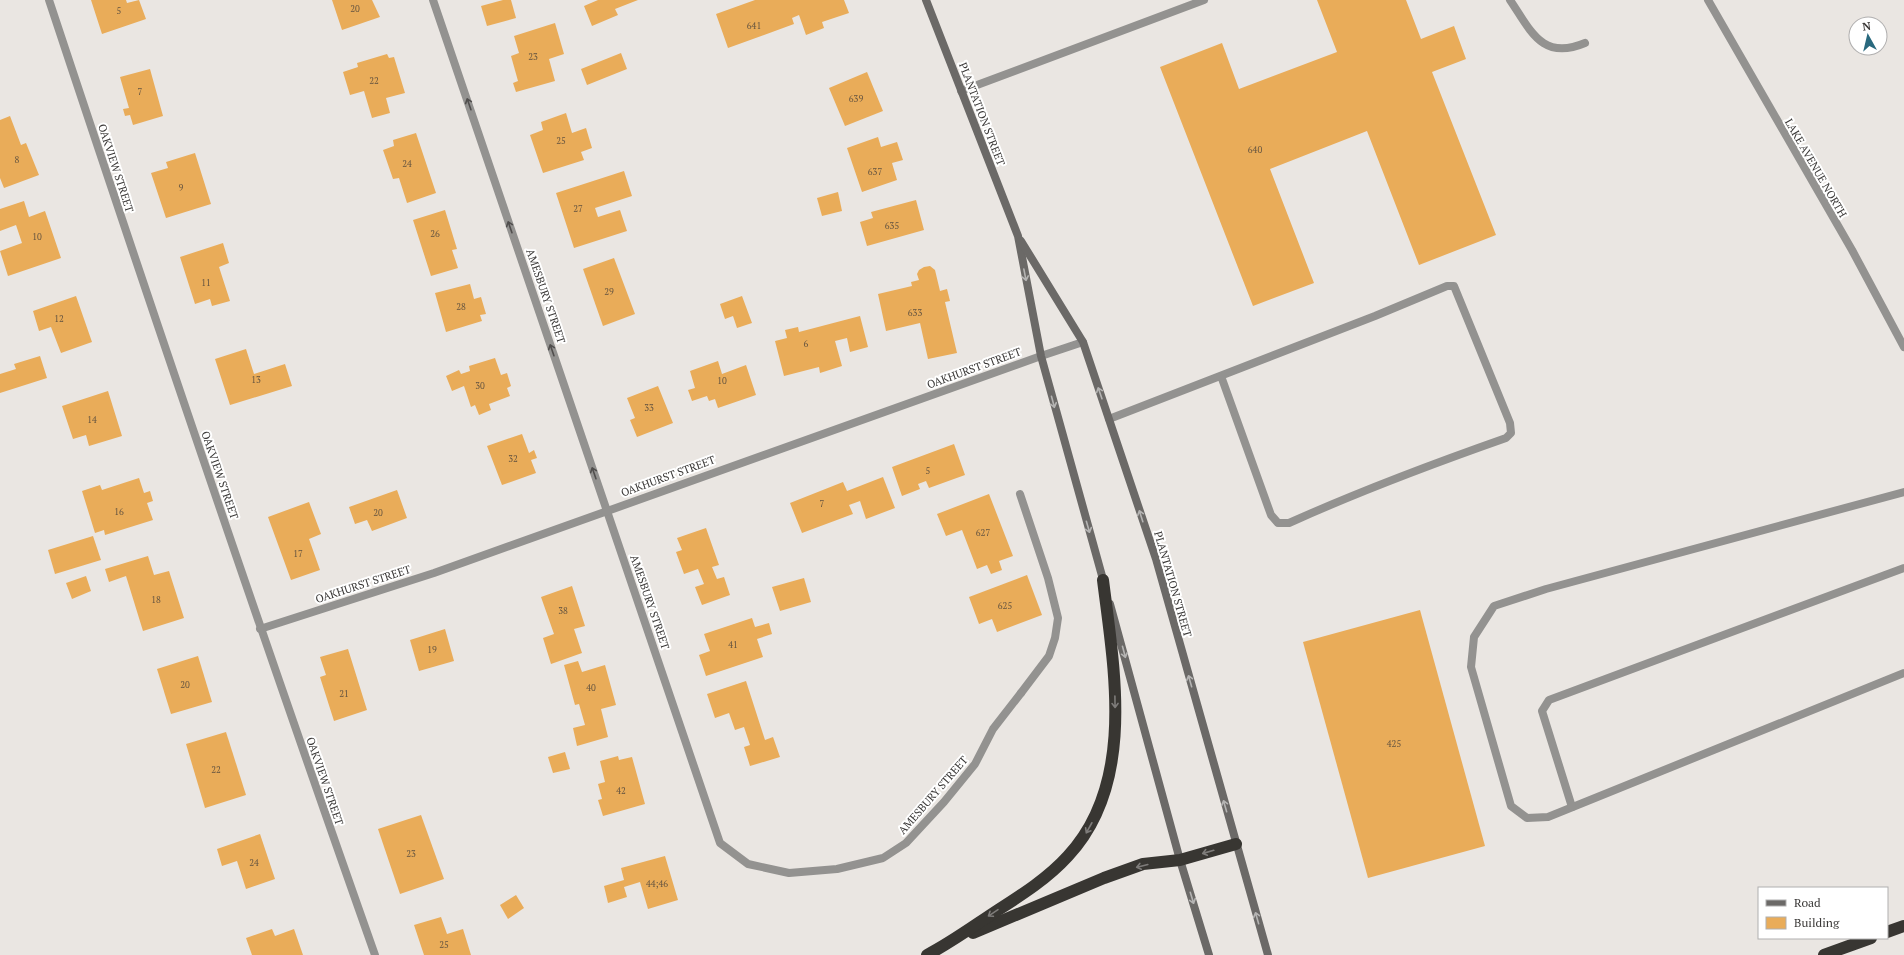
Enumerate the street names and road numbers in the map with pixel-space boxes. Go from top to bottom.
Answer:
street label: PLANTATION STREET [956,60,1008,168]
street label: LAKE AVENUE NORTH [1782,116,1850,220]
street label: OAKVIEW STREET [95,122,137,214]
street label: AMESBURY STREET [523,247,569,345]
street label: OAKHURST STREET [925,344,1023,392]
street label: OAKVIEW STREET [198,429,242,521]
street label: OAKHURST STREET [619,452,717,500]
street label: PLANTATION STREET [1151,529,1195,639]
street label: AMESBURY STREET [627,553,673,651]
street label: OAKHURST STREET [314,562,413,606]
street label: OAKVIEW STREET [303,735,347,827]
street label: AMESBURY STREET [895,753,971,837]

